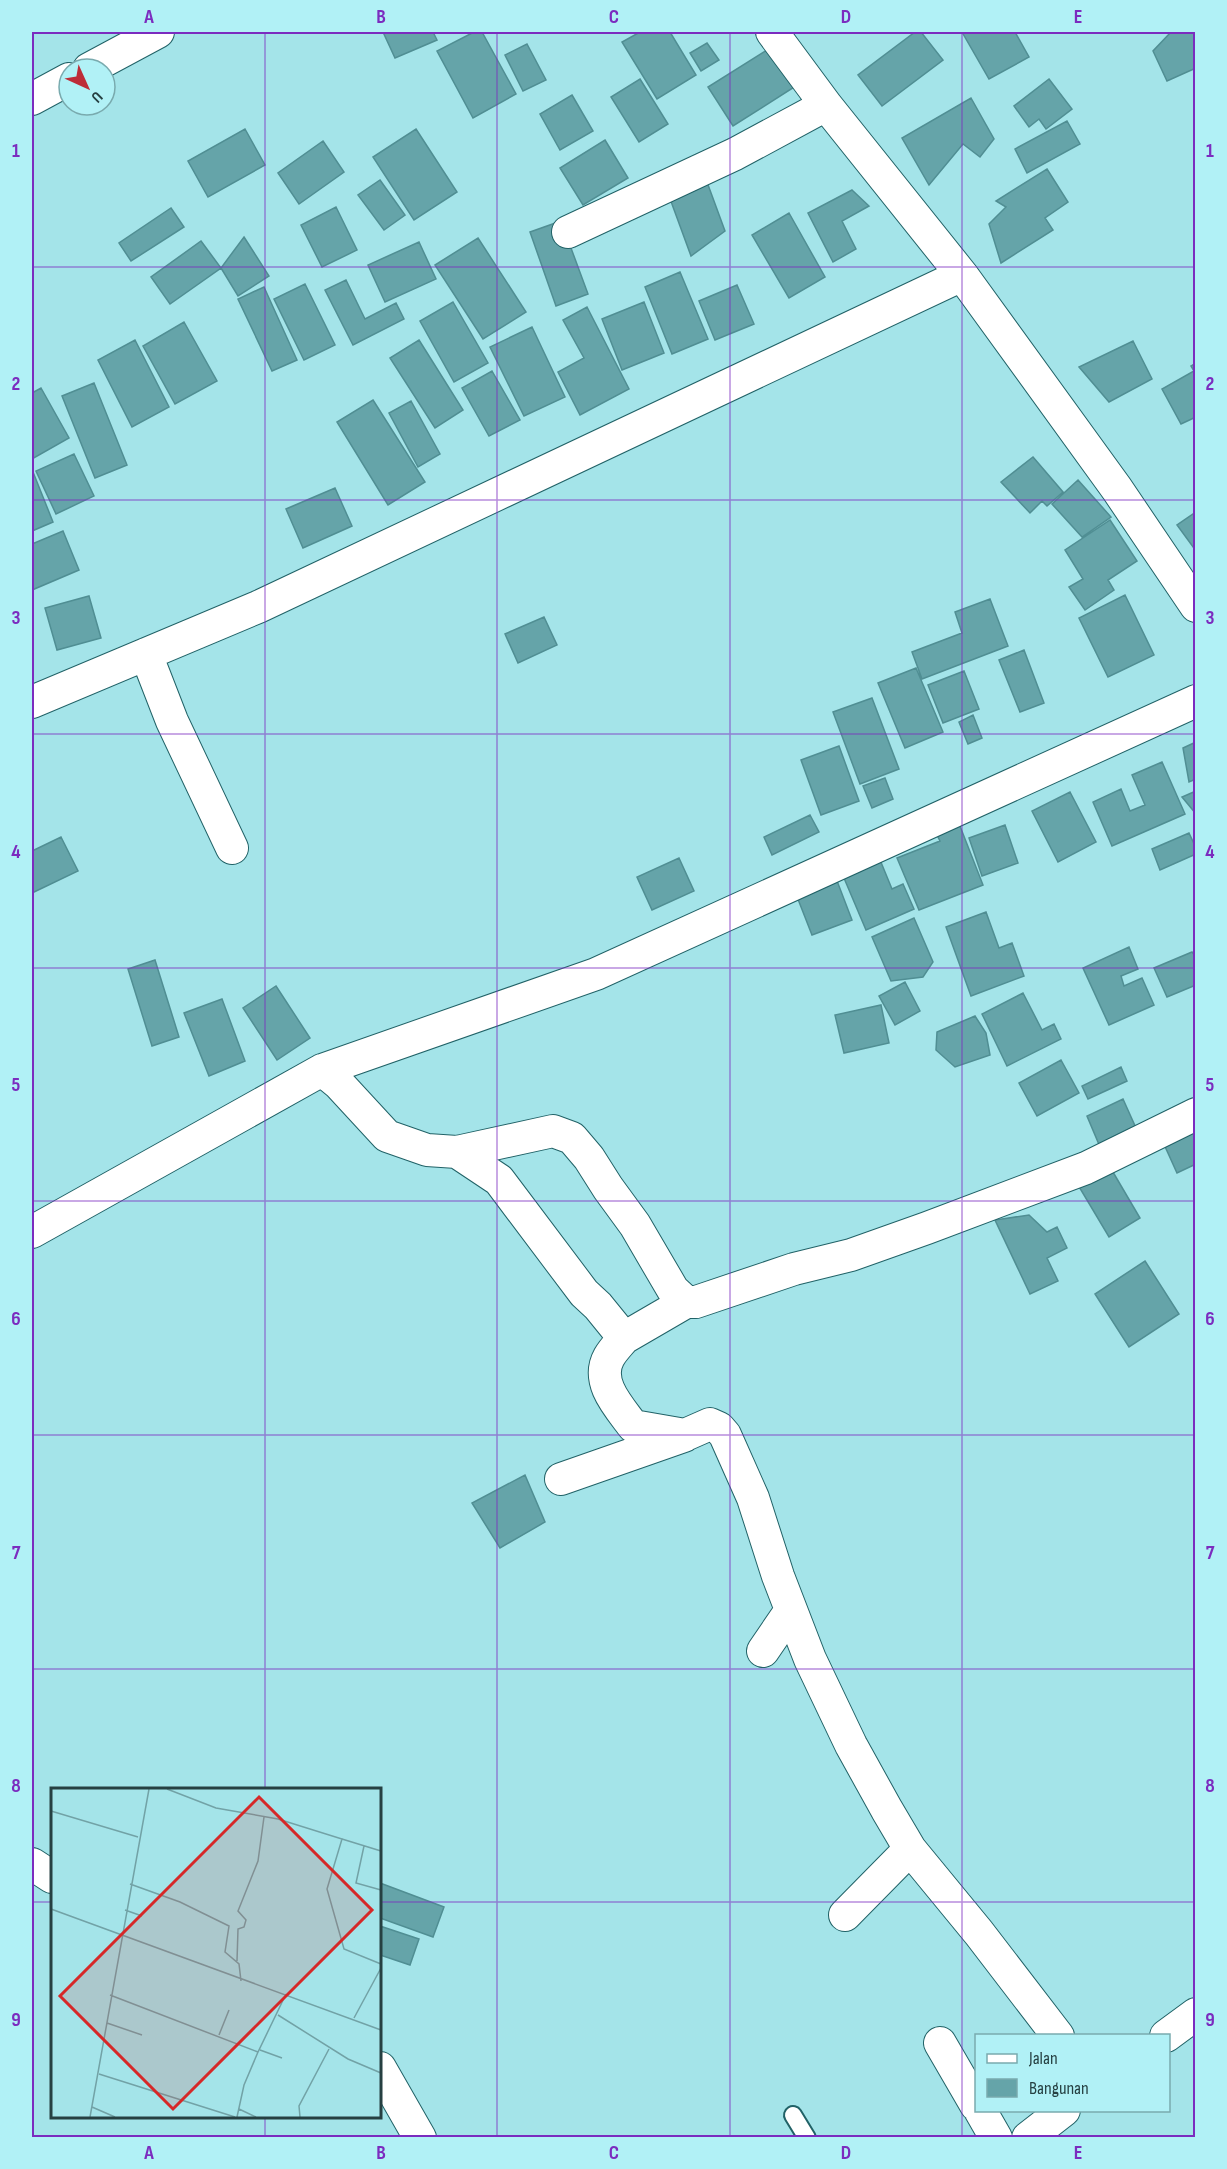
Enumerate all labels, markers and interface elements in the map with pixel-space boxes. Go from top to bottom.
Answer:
text: A [143,5,154,29]
text: B [376,5,386,29]
text: C [609,5,619,29]
text: D [841,5,851,29]
text: E [1074,5,1082,29]
north arrow [57,57,117,117]
text: U [87,87,106,106]
text: 1 [12,139,20,163]
text: 1 [1206,139,1214,163]
text: 2 [12,372,20,396]
text: 2 [1206,372,1214,396]
text: 3 [12,606,21,630]
text: 3 [1206,606,1215,630]
text: 4 [11,840,21,864]
text: 4 [1205,840,1215,864]
text: 5 [12,1073,21,1097]
text: 5 [1206,1073,1215,1097]
text: 6 [11,1307,21,1331]
text: 6 [1205,1307,1215,1331]
text: 7 [12,1541,21,1565]
text: 7 [1206,1541,1215,1565]
text: 8 [11,1774,21,1798]
text: 8 [1205,1774,1215,1798]
inset map [51,1788,381,2118]
text: 9 [11,2008,21,2032]
text: 9 [1205,2008,1215,2032]
legend [975,2034,1170,2112]
text: Jalan [1028,2048,1058,2069]
text: Bangunan [1029,2078,1089,2099]
text: A [143,2141,154,2165]
text: B [376,2141,386,2165]
text: C [609,2141,619,2165]
text: D [841,2141,851,2165]
text: E [1074,2141,1082,2165]

